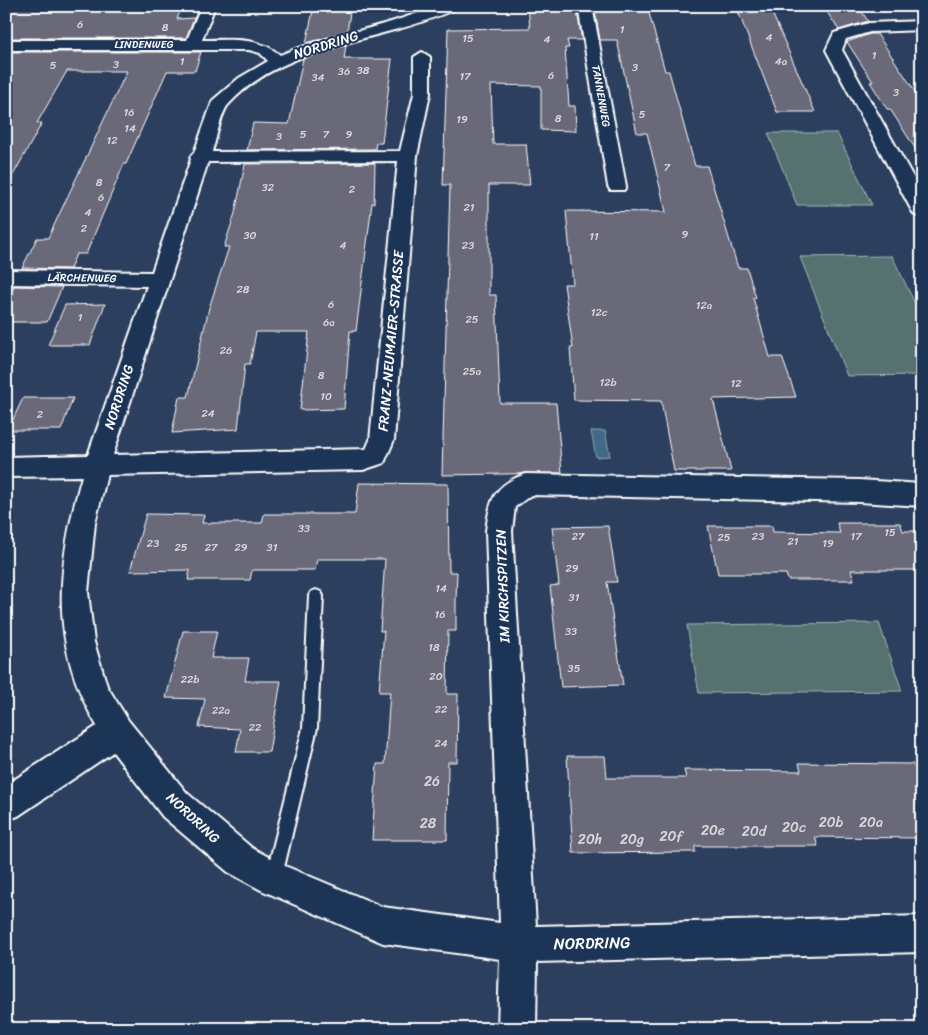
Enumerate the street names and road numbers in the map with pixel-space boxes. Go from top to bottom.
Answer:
street label: NORDRING [290,23,362,67]
street label: LINDENWEG [114,35,174,54]
street label: TANNENWEG [586,63,616,129]
street label: FRANZ-NEUMAIER-STRASSE [371,248,411,432]
street label: LÄRCHENWEG [47,268,117,288]
street label: NORDRING [97,361,141,433]
street label: IM KIRCHSPITZEN [489,528,518,644]
street label: NORDRING [160,786,226,850]
street label: NORDRING [553,928,631,958]

